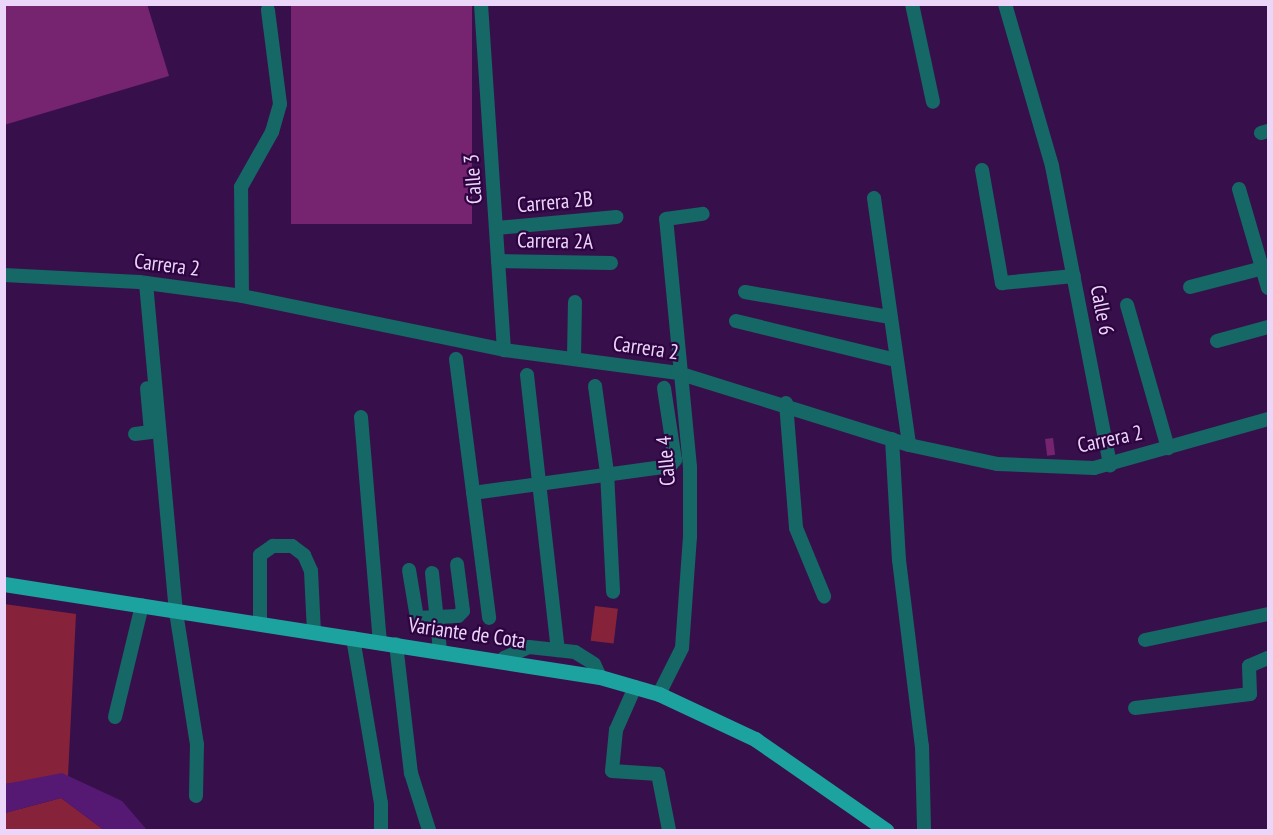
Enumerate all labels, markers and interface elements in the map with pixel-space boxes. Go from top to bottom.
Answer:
street label: Calle 3 [459,153,487,205]
street label: Carrera 2B [516,186,594,218]
street label: Carrera 2A [517,228,593,254]
street label: Carrera 2 [133,248,201,282]
street label: Calle 6 [1085,283,1119,337]
street label: Carrera 2 [612,331,680,365]
street label: Carrera 2 [1075,420,1145,458]
street label: Calle 4 [651,435,681,487]
street label: Variante de Cota [407,612,527,654]

